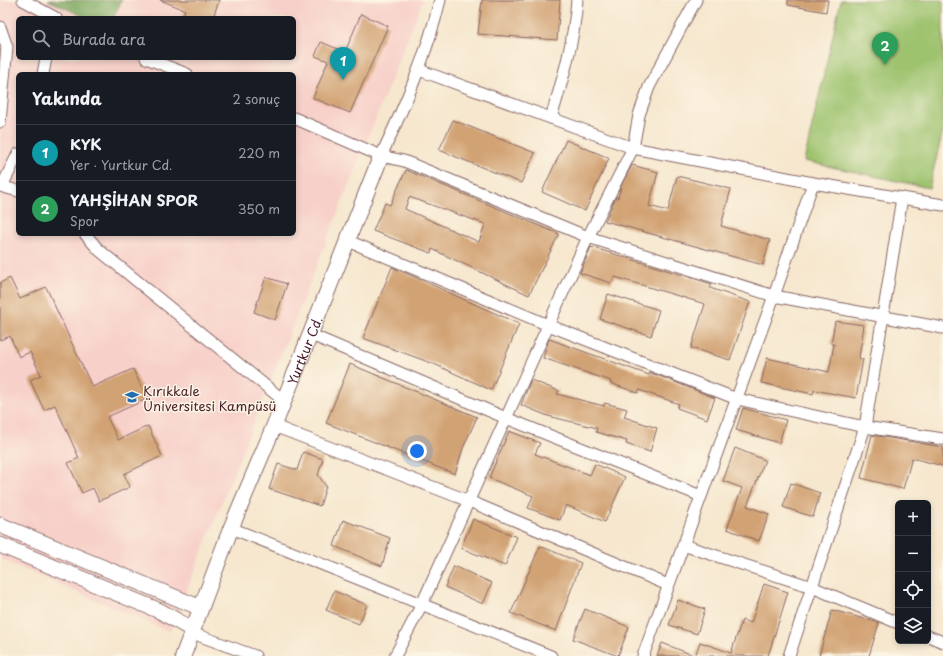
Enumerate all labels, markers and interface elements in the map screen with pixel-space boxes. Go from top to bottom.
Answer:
search box [16,16,296,60]
icon: search [30,27,52,49]
text: Burada ara [62,27,145,50]
pin: 2 [872,32,898,65]
pin: 1 [330,47,356,80]
text: Yakında [32,85,102,111]
text: 2 sonuç [232,89,280,108]
text: KYK [70,132,101,155]
text: 1 [42,143,48,162]
text: 220 m [238,143,280,162]
text: Yer · Yurtkur Cd. [70,155,172,174]
text: YAHŞİHAN SPOR [70,188,198,211]
text: 2 [40,199,50,218]
text: 350 m [238,199,280,218]
text: Spor [70,211,99,230]
street label: Yurtkur Cd. [282,313,326,387]
place label: Kırıkkale Üniversitesi Kampüsü [143,381,276,415]
school or university icon: Kırıkkale Üniversitesi Kampüsü [124,389,140,405]
your location [407,441,427,461]
map controls [895,500,931,644]
button: + [895,500,931,536]
button: − [895,536,931,572]
button: locate [895,572,931,608]
button: layers [895,608,931,644]

